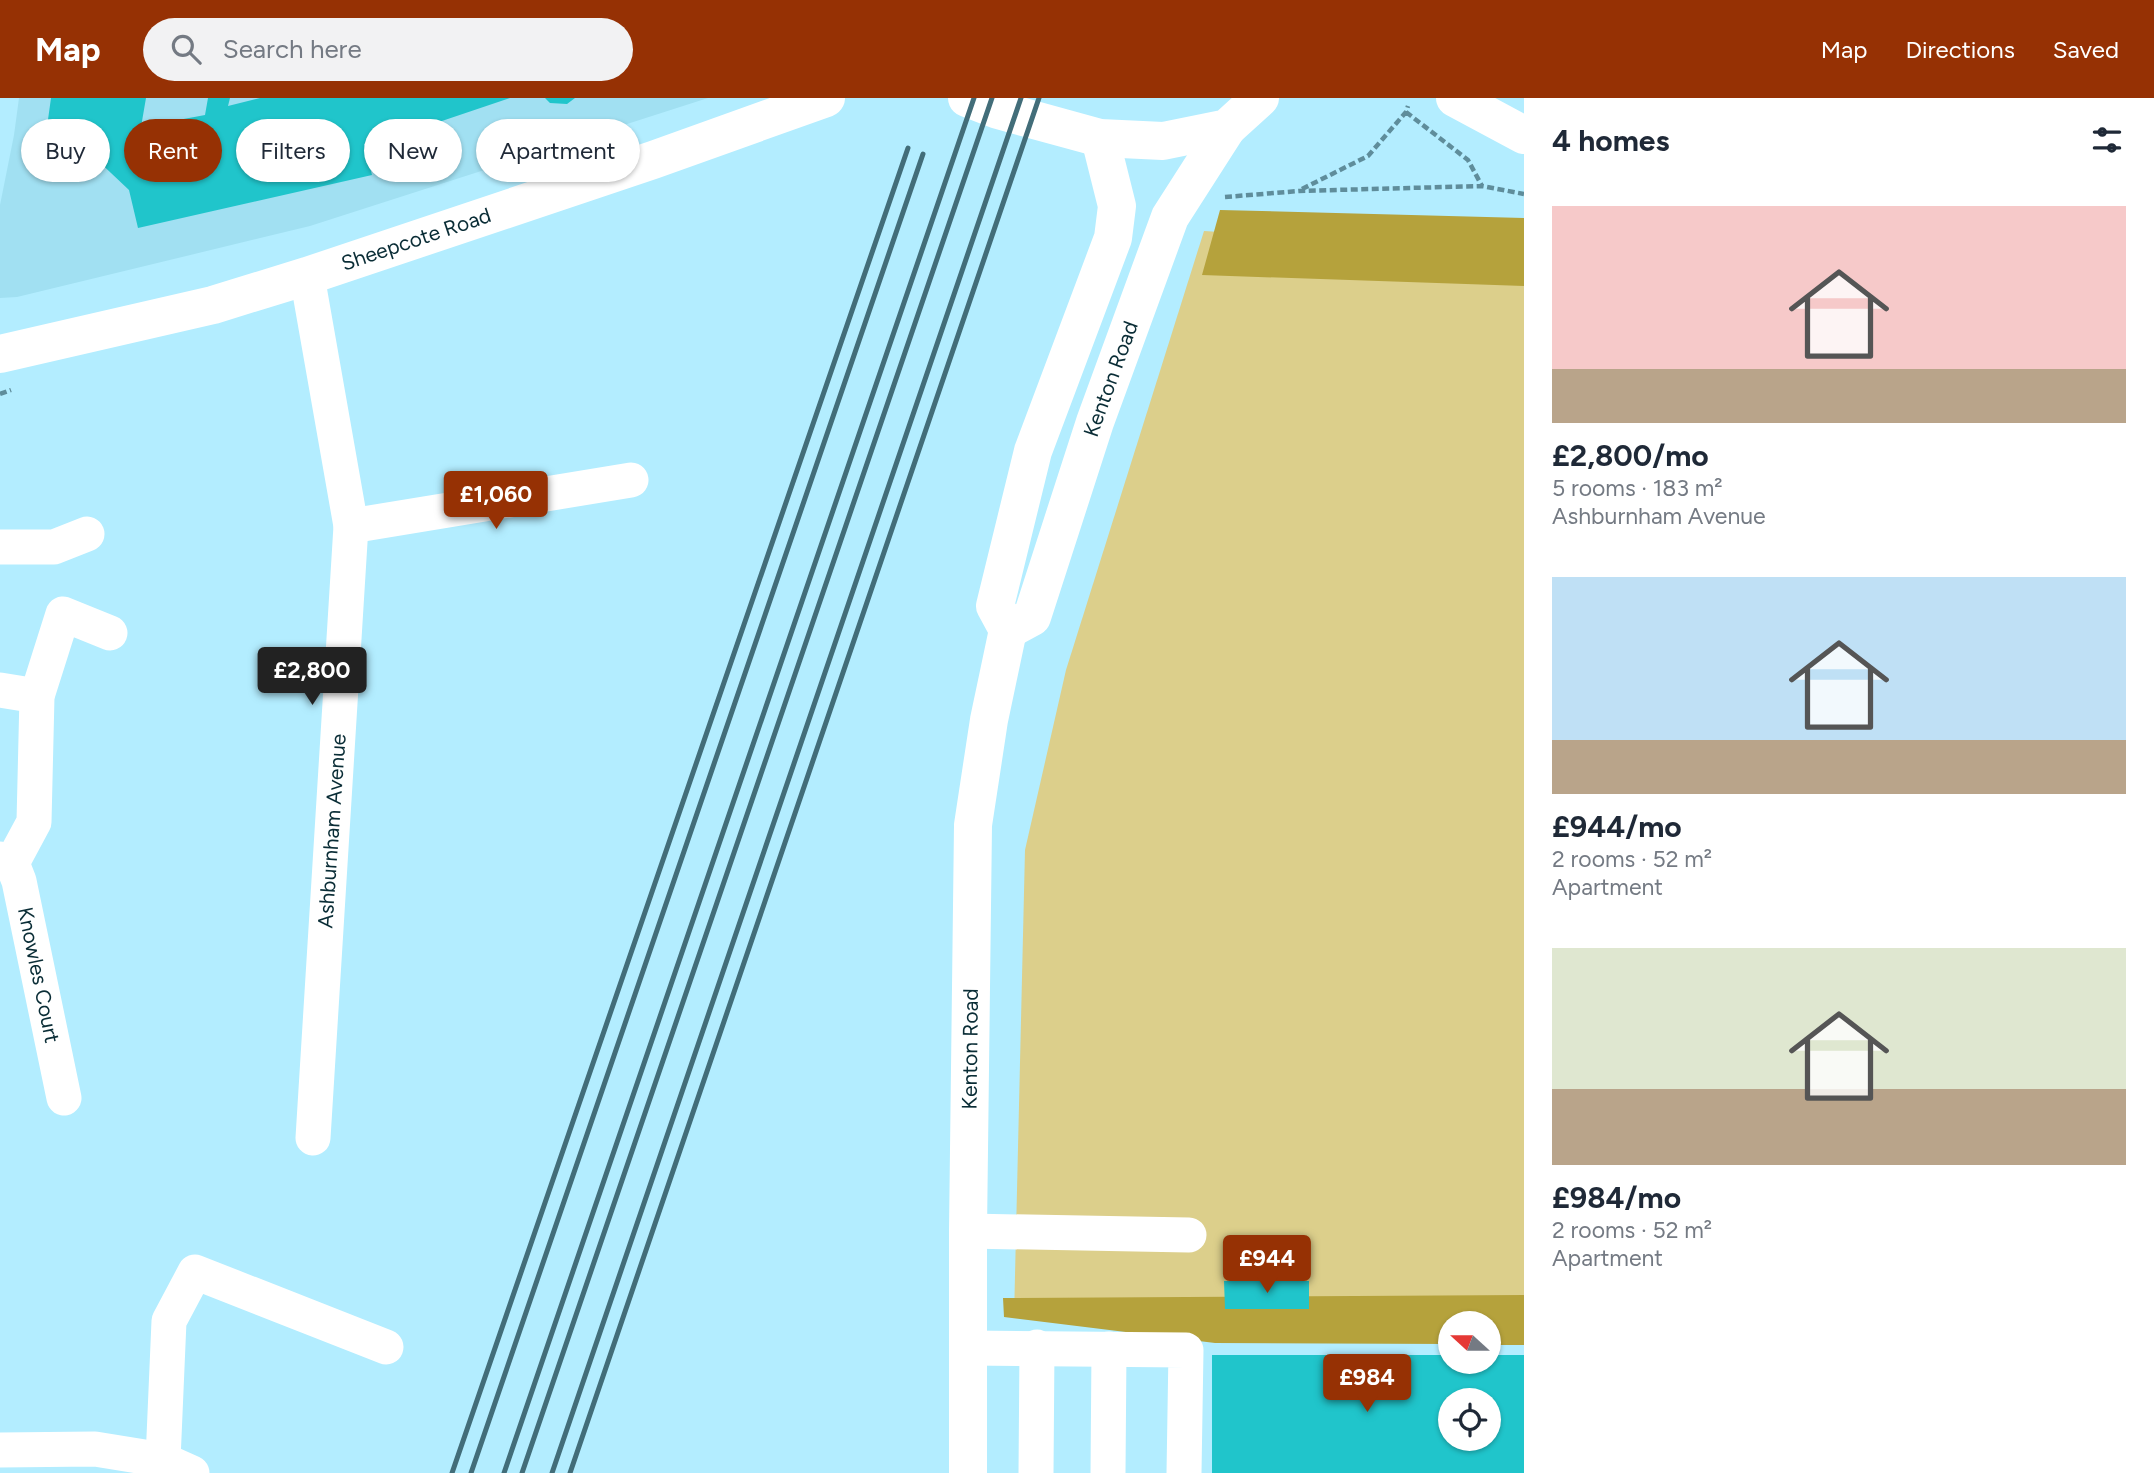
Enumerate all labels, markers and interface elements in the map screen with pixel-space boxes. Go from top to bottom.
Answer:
search box [143,18,633,81]
text: Map [35,30,101,69]
icon: search [167,30,205,68]
text: Search here [223,33,362,65]
text: Map [1821,35,1867,64]
text: Directions [1905,35,2015,64]
text: Saved [2053,35,2119,64]
chip: Buy [21,119,110,182]
chip: Rent [124,119,222,182]
chip: Filters [236,119,350,182]
chip: New [364,119,462,182]
chip: Apartment [476,119,640,182]
icon: filters [2088,121,2126,159]
text: 4 homes [1552,122,1669,159]
street label: Sheepcote Road [338,202,494,276]
icon: home [1776,251,1902,377]
street label: Kenton Road [1078,318,1143,440]
text: £2,800/mo [1552,437,1709,474]
pin: £1,060 [439,472,553,531]
text: 5 rooms · 183 m² [1552,474,1723,502]
text: £1,060 [460,480,532,508]
text: Ashburnham Avenue [1552,502,1766,530]
icon: home [1776,622,1902,748]
pin: £2,800 [255,648,369,707]
text: £2,800 [274,656,350,684]
street label: Ashburnham Avenue [312,733,351,929]
text: £944/mo [1552,808,1682,845]
text: 2 rooms · 52 m² [1552,845,1712,873]
text: Apartment [1552,873,1663,901]
street label: Knowles Court [13,905,65,1045]
street label: Kenton Road [956,988,983,1110]
icon: home [1776,993,1902,1119]
text: £984/mo [1552,1179,1681,1216]
text: 2 rooms · 52 m² [1552,1216,1712,1244]
pin: £944 [1226,1236,1308,1295]
text: £944 [1239,1244,1295,1272]
text: Apartment [1552,1244,1663,1272]
north arrow [1438,1311,1502,1374]
map controls [1438,1311,1501,1451]
pin: £984 [1326,1354,1408,1414]
text: £984 [1339,1363,1395,1391]
button: locate [1438,1388,1501,1451]

